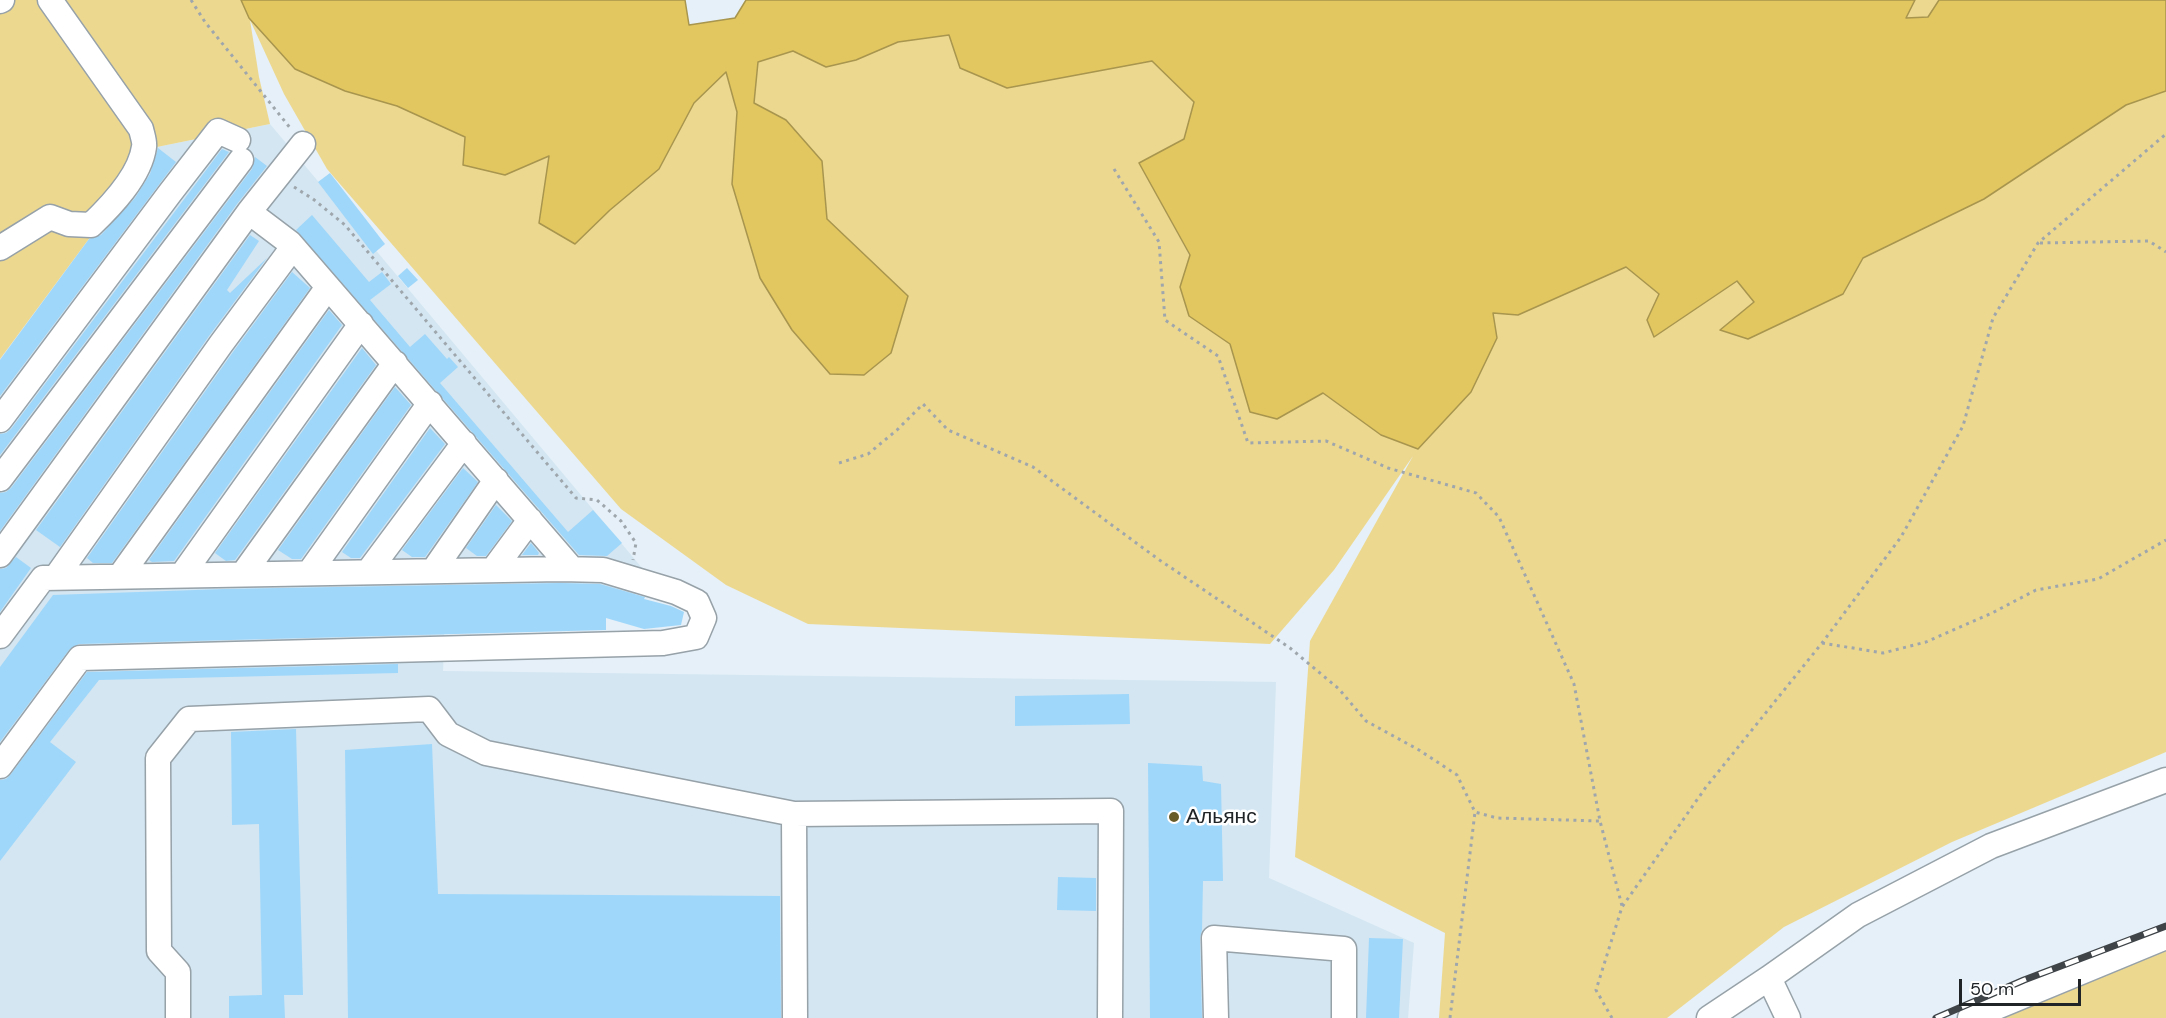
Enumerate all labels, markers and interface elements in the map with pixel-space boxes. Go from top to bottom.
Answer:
place label: Альянс [1186,804,1257,830]
marker: Альянс [1167,810,1181,824]
scale bar [1962,967,2084,1005]
text: 50 m [1970,977,2014,1001]

